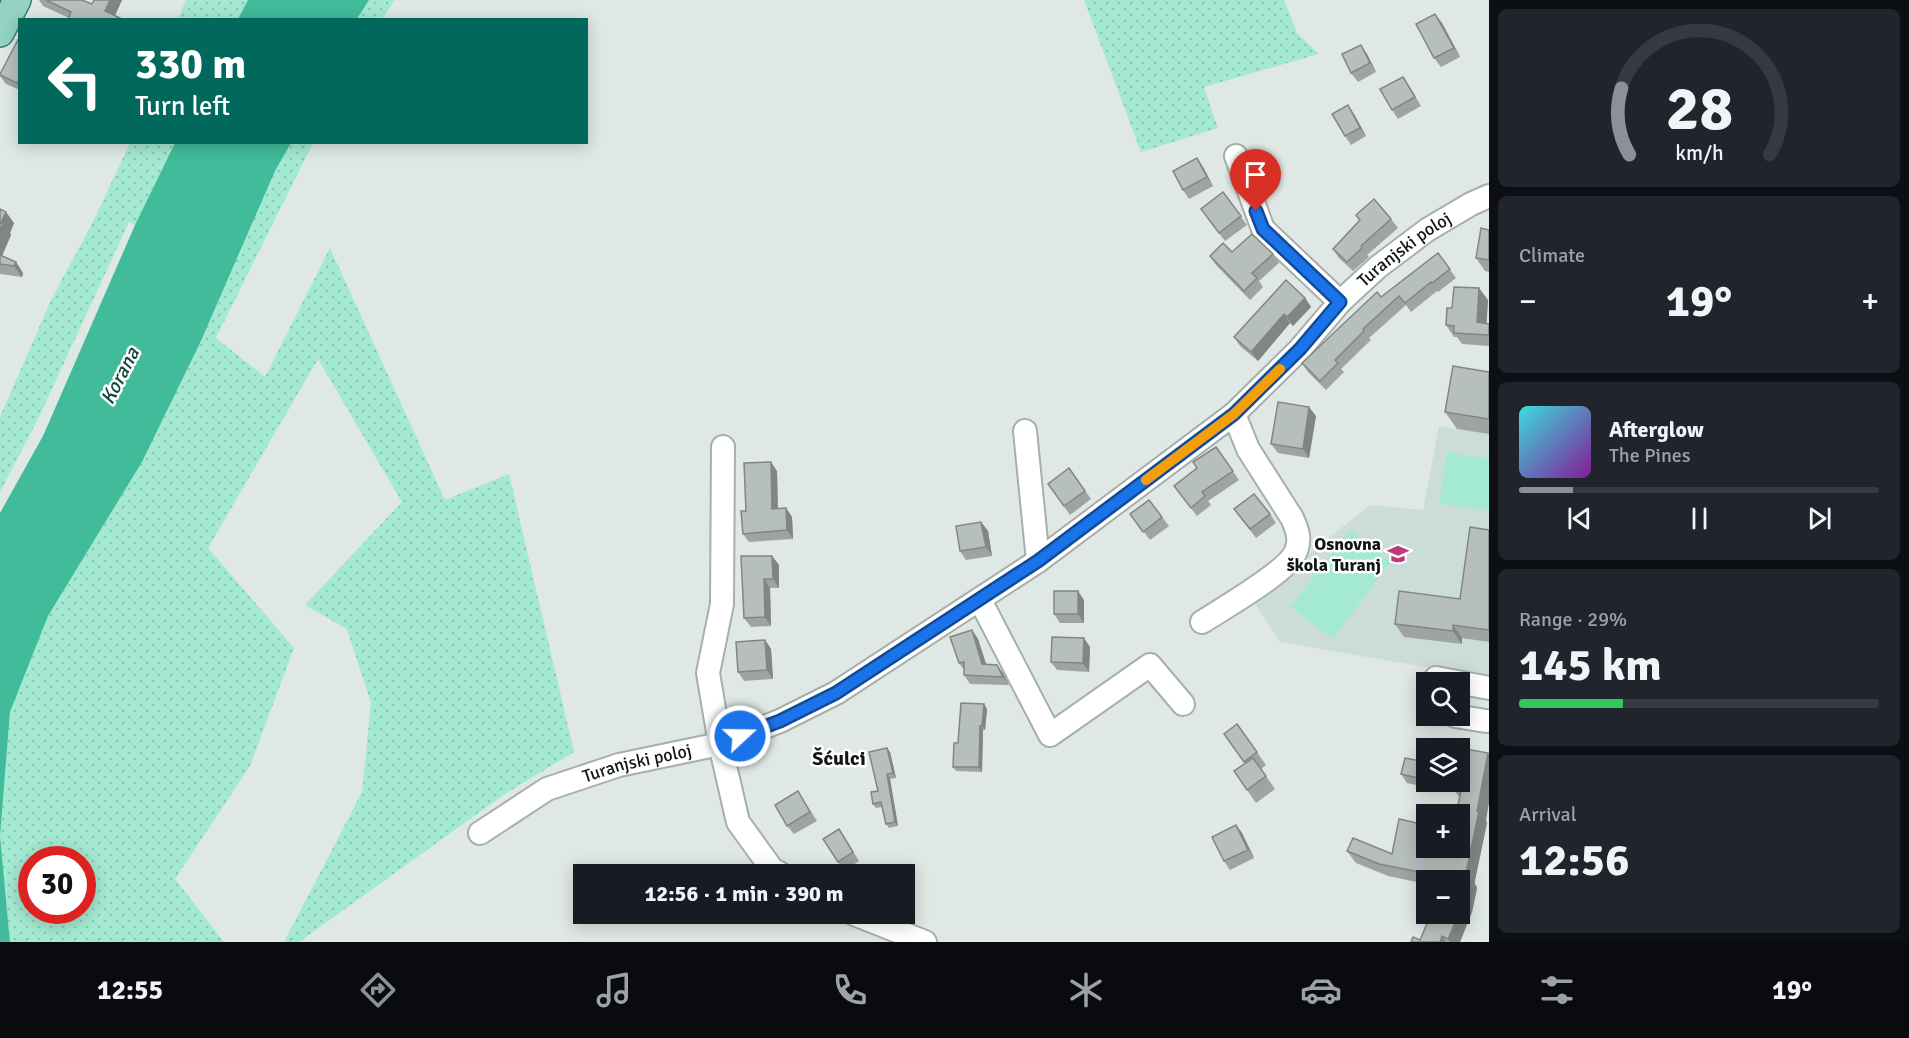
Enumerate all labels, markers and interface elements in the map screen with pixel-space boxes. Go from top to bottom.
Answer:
text: 330 m [135,39,246,90]
icon: left [36,42,114,120]
text: 28 [1665,70,1733,147]
text: Turn left [135,90,230,123]
text: km/h [1675,140,1723,166]
pin [1230,149,1281,211]
icon: arrive [1239,158,1272,191]
street label: Turanjski poloj [1353,207,1455,292]
text: Climate [1519,243,1585,268]
text: 19° [1666,274,1732,329]
text: − [1519,281,1537,322]
text: + [1861,281,1879,322]
water label: Korana [95,343,145,409]
text: Afterglow [1609,416,1704,443]
text: The Pines [1609,443,1691,468]
icon: previous [1563,502,1596,535]
icon: pause [1683,502,1716,535]
icon: next [1803,502,1836,535]
place label: Osnovna škola Turanj [1287,533,1381,576]
school or university icon: Osnovna škola Turanj [1386,542,1410,566]
text: Range · 29% [1519,607,1627,632]
text: 145 km [1519,638,1662,693]
map controls [1416,672,1470,924]
button: search [1416,672,1470,726]
position arrow [708,704,772,768]
button: layers [1416,738,1470,792]
street label: Turanjski poloj [580,739,694,787]
district label: Šćulci [812,746,866,771]
text: Arrival [1519,802,1577,827]
button: + [1416,804,1470,858]
text: 12:56 [1519,833,1629,888]
speed limit sign: 30 [18,846,96,924]
button: − [1416,870,1470,924]
text: 12:56 · 1 min · 390 m [644,880,844,907]
icon: directions [357,969,399,1011]
icon: music [593,969,635,1011]
icon: phone [829,969,871,1011]
icon: climate [1065,969,1107,1011]
icon: car [1300,969,1342,1011]
icon: filters [1536,969,1578,1011]
text: 12:55 [97,974,163,1007]
text: 19° [1772,974,1812,1007]

